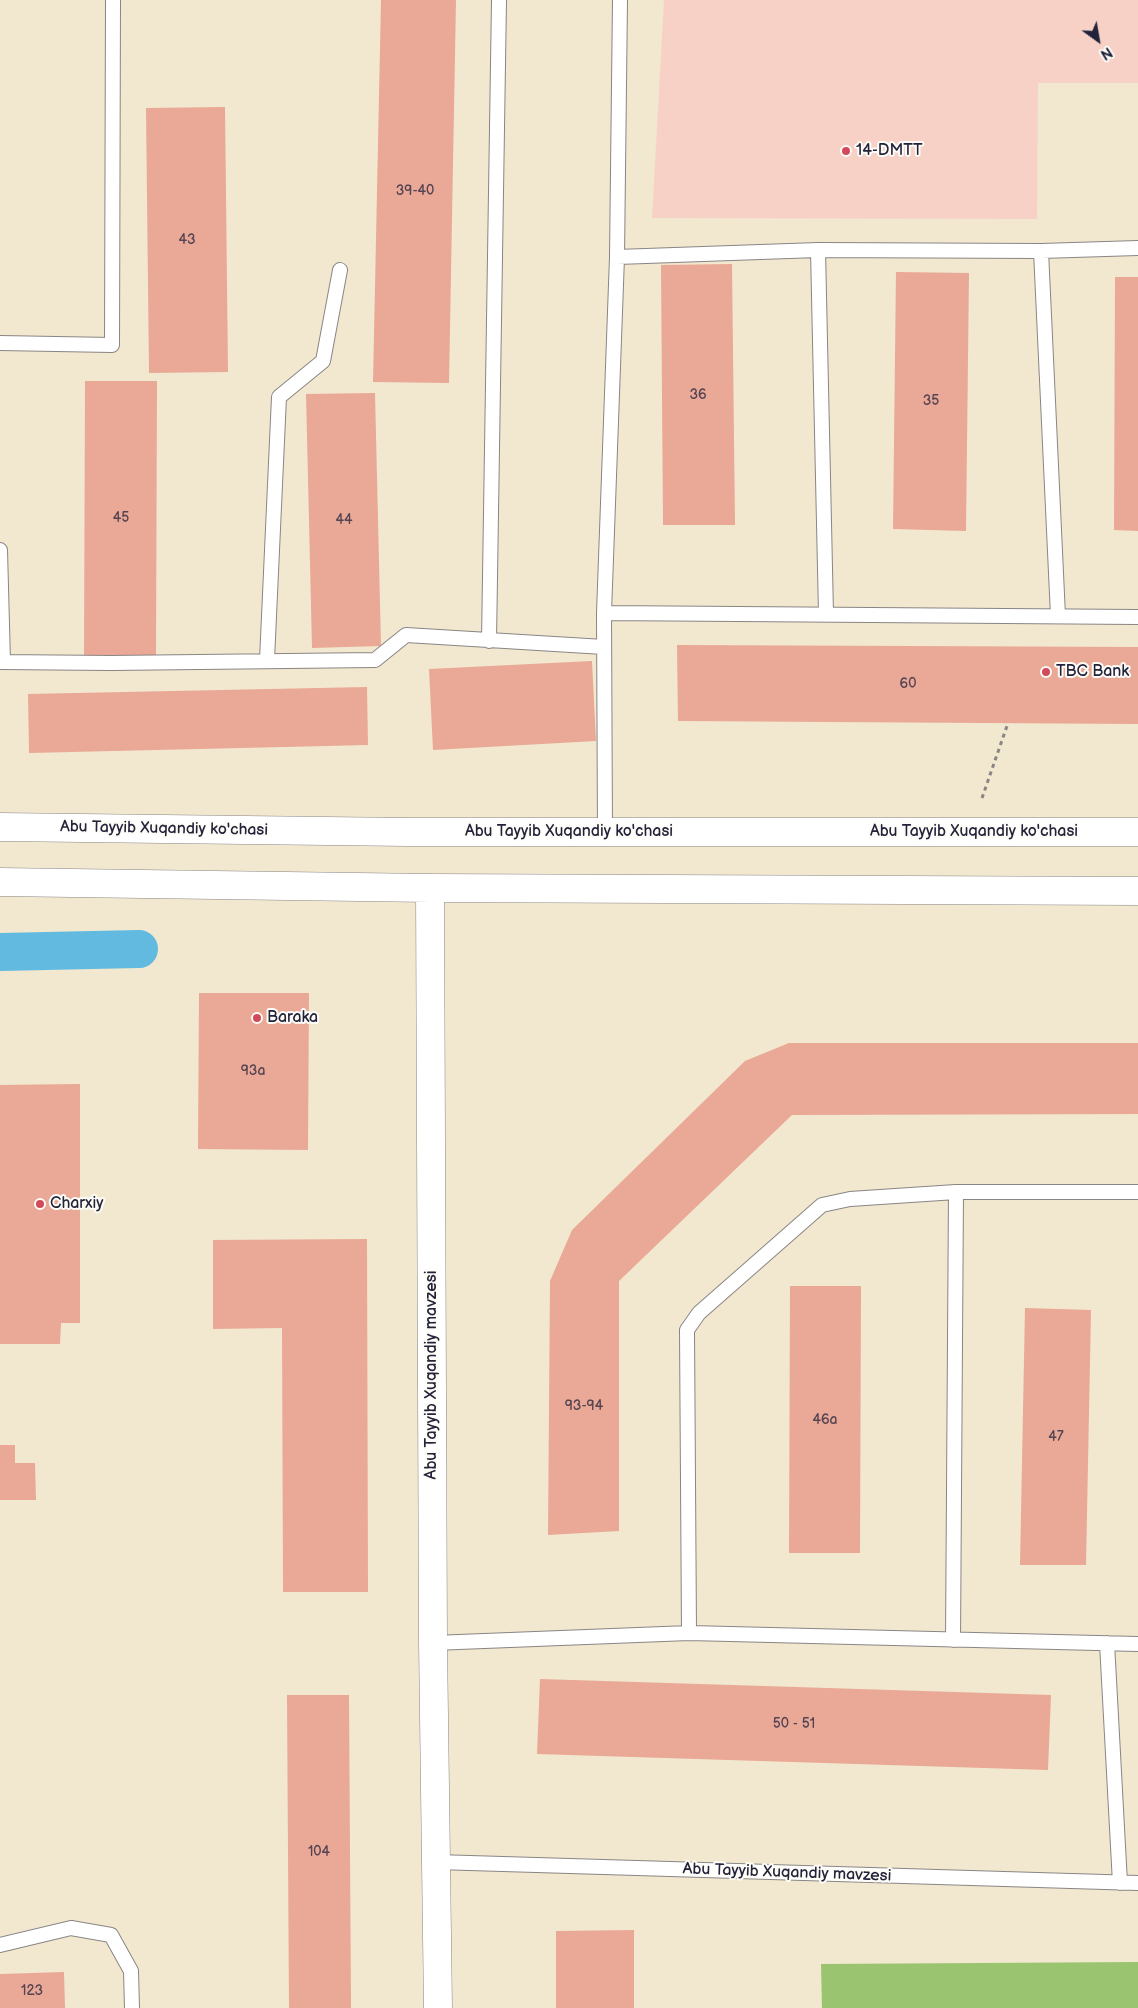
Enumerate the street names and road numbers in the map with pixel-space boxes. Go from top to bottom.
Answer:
street label: Abu Tayyib Xuqandiy ko'chasi [60,818,268,840]
street label: Abu Tayyib Xuqandiy ko'chasi [465,822,673,842]
street label: Abu Tayyib Xuqandiy ko'chasi [870,822,1078,842]
street label: Abu Tayyib Xuqandiy mavzesi [422,1271,442,1479]
street label: Abu Tayyib Xuqandiy mavzesi [682,1860,892,1886]

